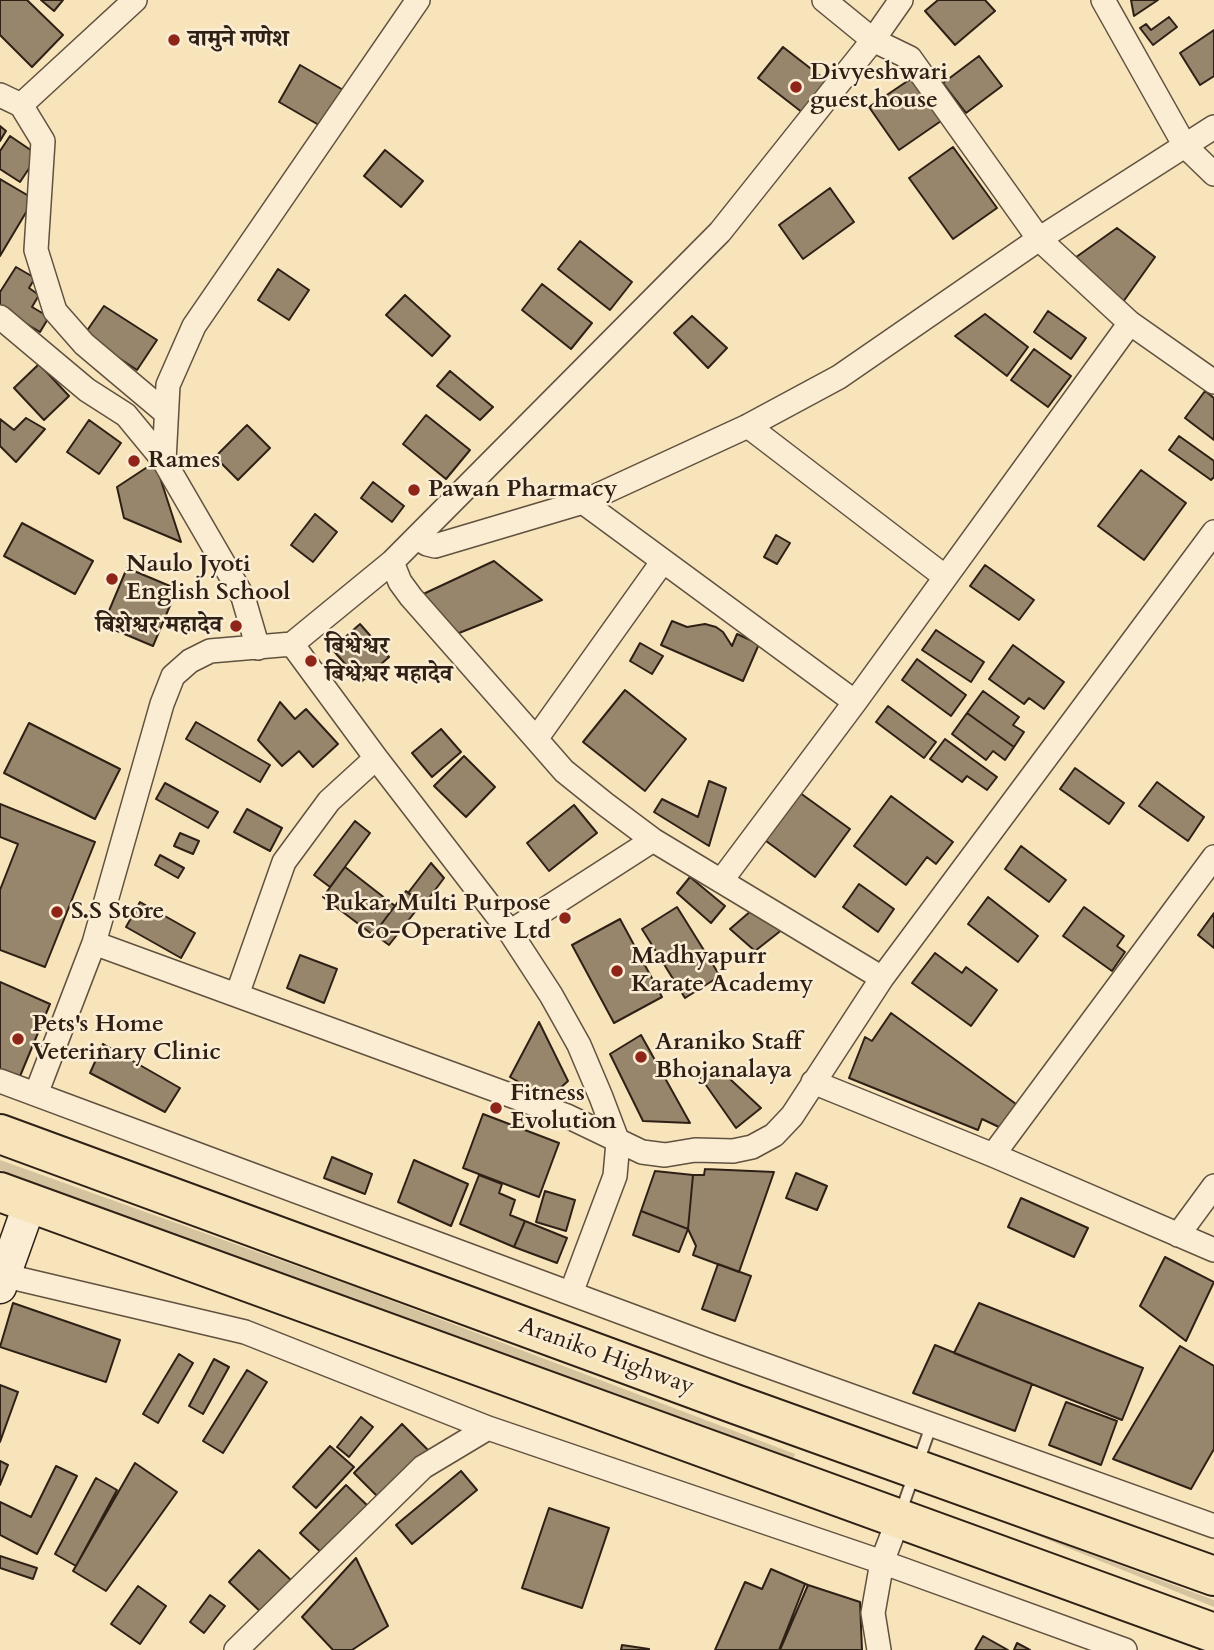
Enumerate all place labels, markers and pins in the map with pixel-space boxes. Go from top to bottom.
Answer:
place label: वामुने गणेश [188,26,289,54]
marker: वामुने गणेश [166,32,182,48]
place label: Divyeshwari guest house [810,59,948,115]
marker: Divyeshwari guest house [788,79,804,95]
place label: Rames [148,447,220,475]
marker: Rames [126,453,142,469]
place label: Pawan Pharmacy [428,476,617,504]
marker: Pawan Pharmacy [406,482,422,498]
place label: Naulo Jyoti English School [126,551,290,607]
marker: Naulo Jyoti English School [104,571,120,587]
place label: बिशेश्वर महादेव [96,612,222,640]
marker: बिशेश्वर महादेव [228,618,244,634]
place label: बिश्वेश्वर बिश्वेश्वर महादेव [325,633,452,689]
marker: बिश्वेश्वर बिश्वेश्वर महादेव [303,653,319,669]
place label: Pukar Multi Purpose Co-Operative Ltd [324,890,551,946]
place label: S.S Store [71,898,164,926]
marker: S.S Store [49,904,65,920]
marker: Pukar Multi Purpose Co-Operative Ltd [557,910,573,926]
place label: Madhyapurr Karate Academy [631,943,813,999]
marker: Madhyapurr Karate Academy [609,963,625,979]
place label: Pets's Home Veterinary Clinic [32,1011,221,1067]
place label: Araniko Staff Bhojanalaya [655,1029,801,1085]
marker: Pets's Home Veterinary Clinic [10,1031,26,1047]
marker: Araniko Staff Bhojanalaya [633,1049,649,1065]
place label: Fitness Evolution [510,1080,617,1136]
marker: Fitness Evolution [488,1100,504,1116]

